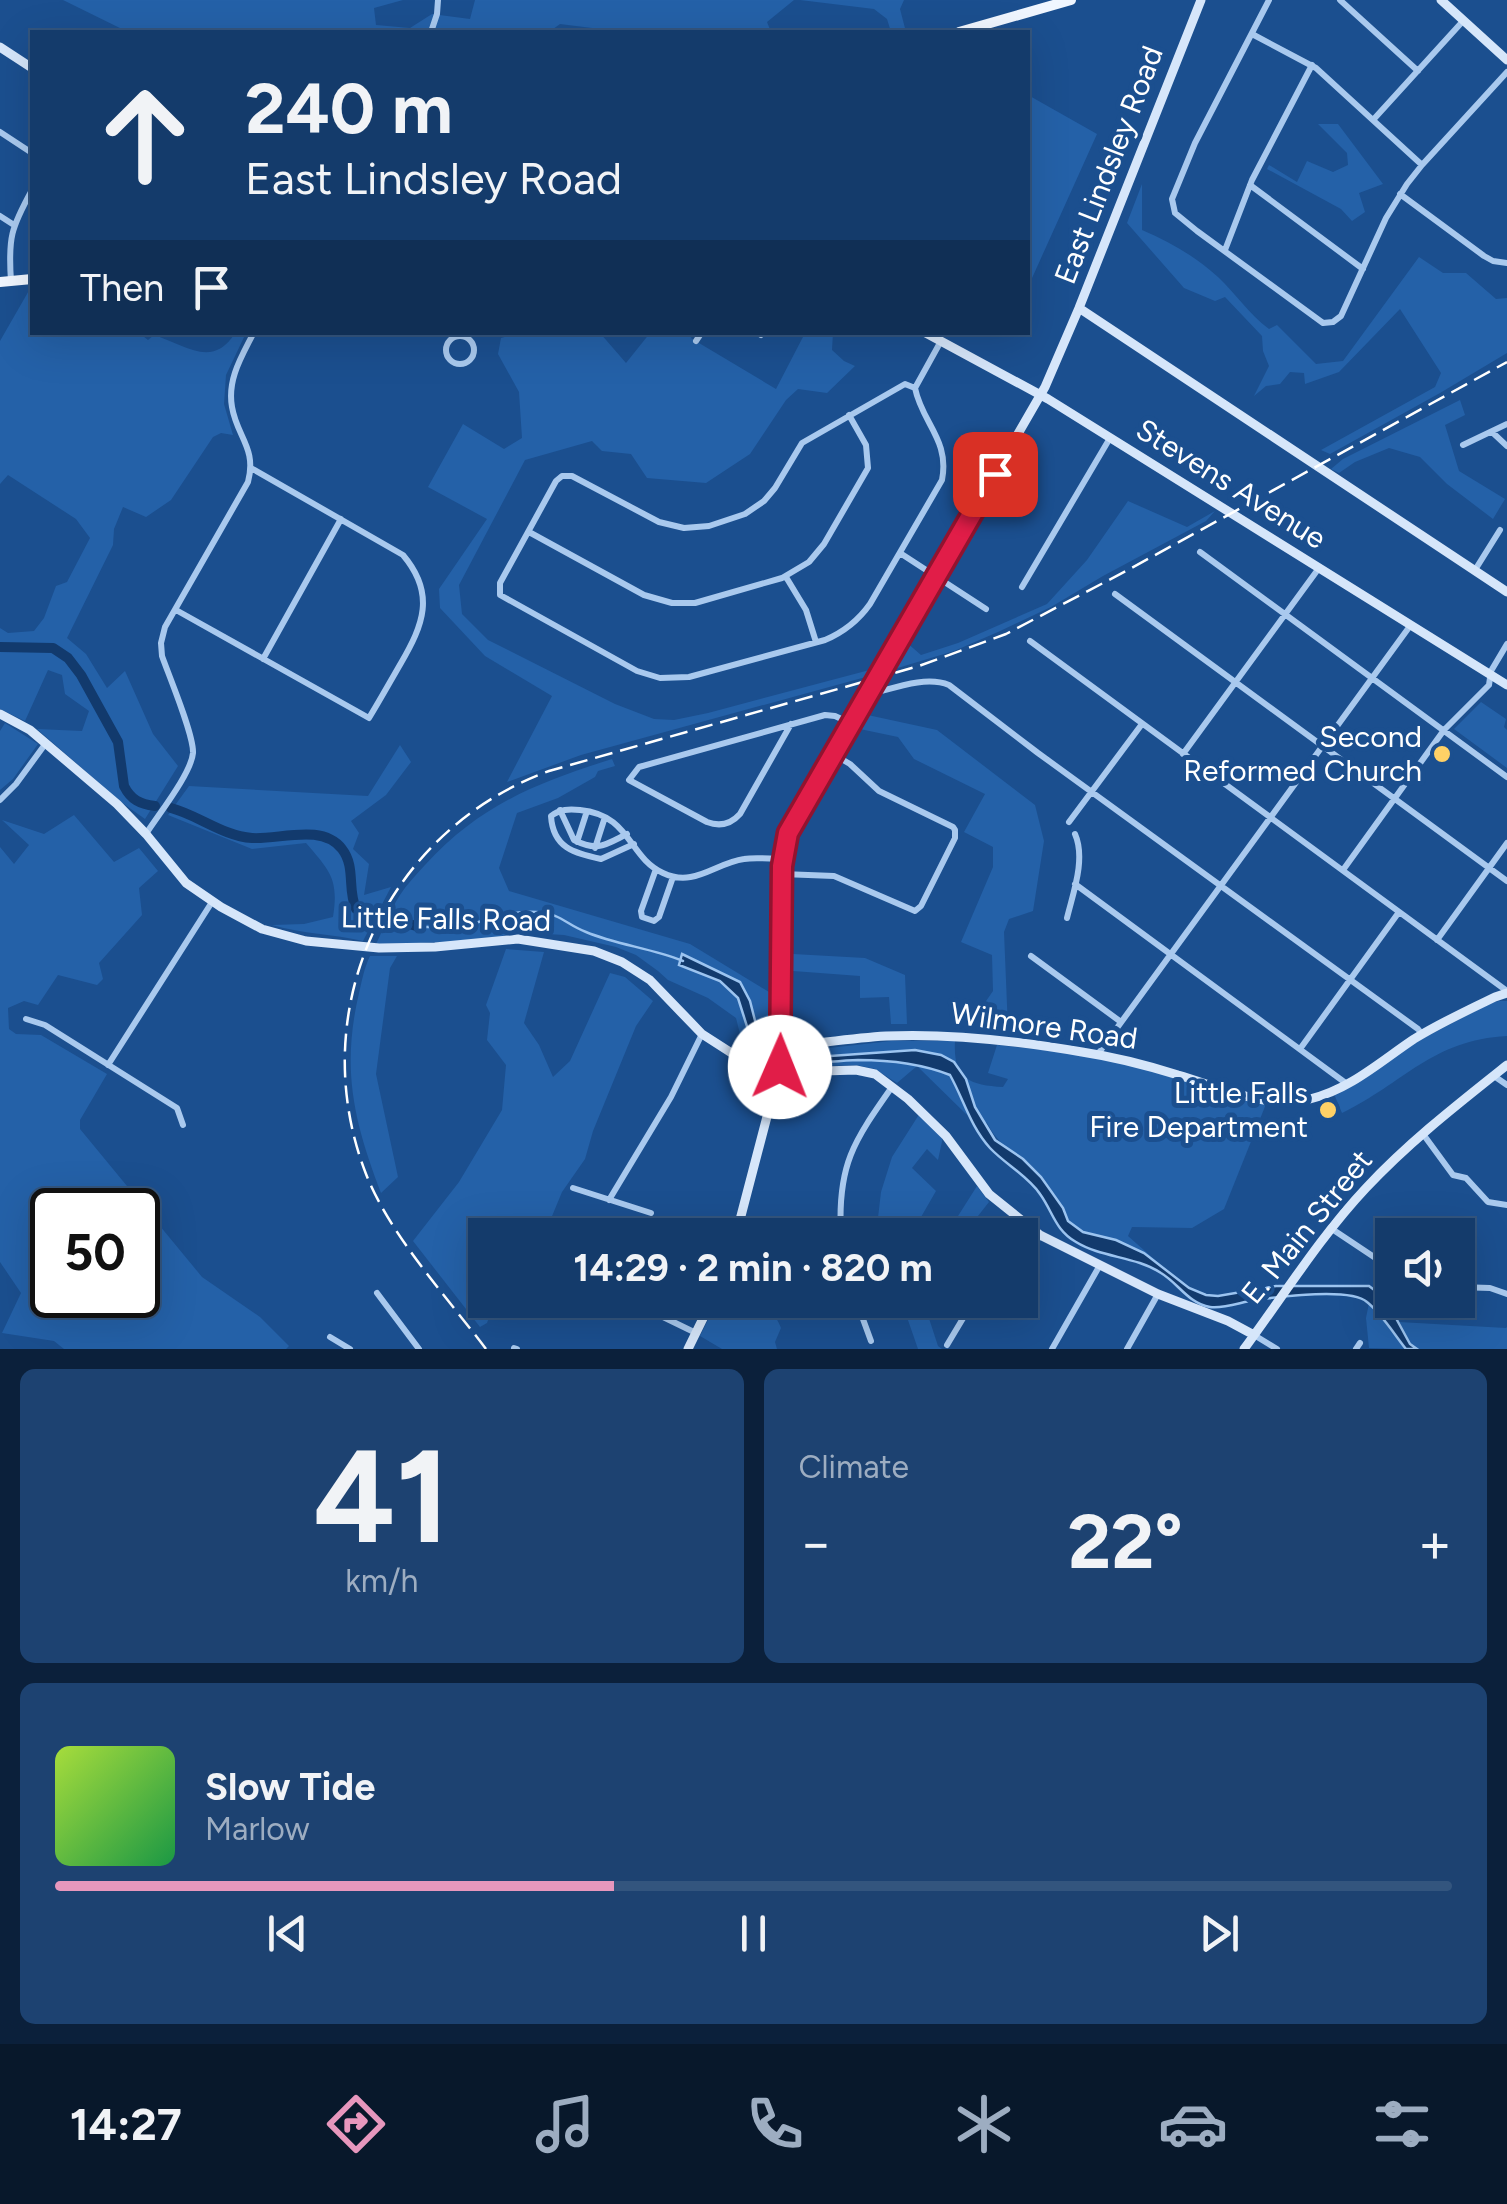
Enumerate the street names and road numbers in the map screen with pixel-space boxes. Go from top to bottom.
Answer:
street label: East Lindsley Road [1046,41,1171,289]
street label: Stevens Avenue [1130,410,1333,557]
street label: Little Falls Road [340,898,552,939]
street label: Wilmore Road [948,994,1140,1057]
street label: E. Main Street [1233,1142,1380,1311]

